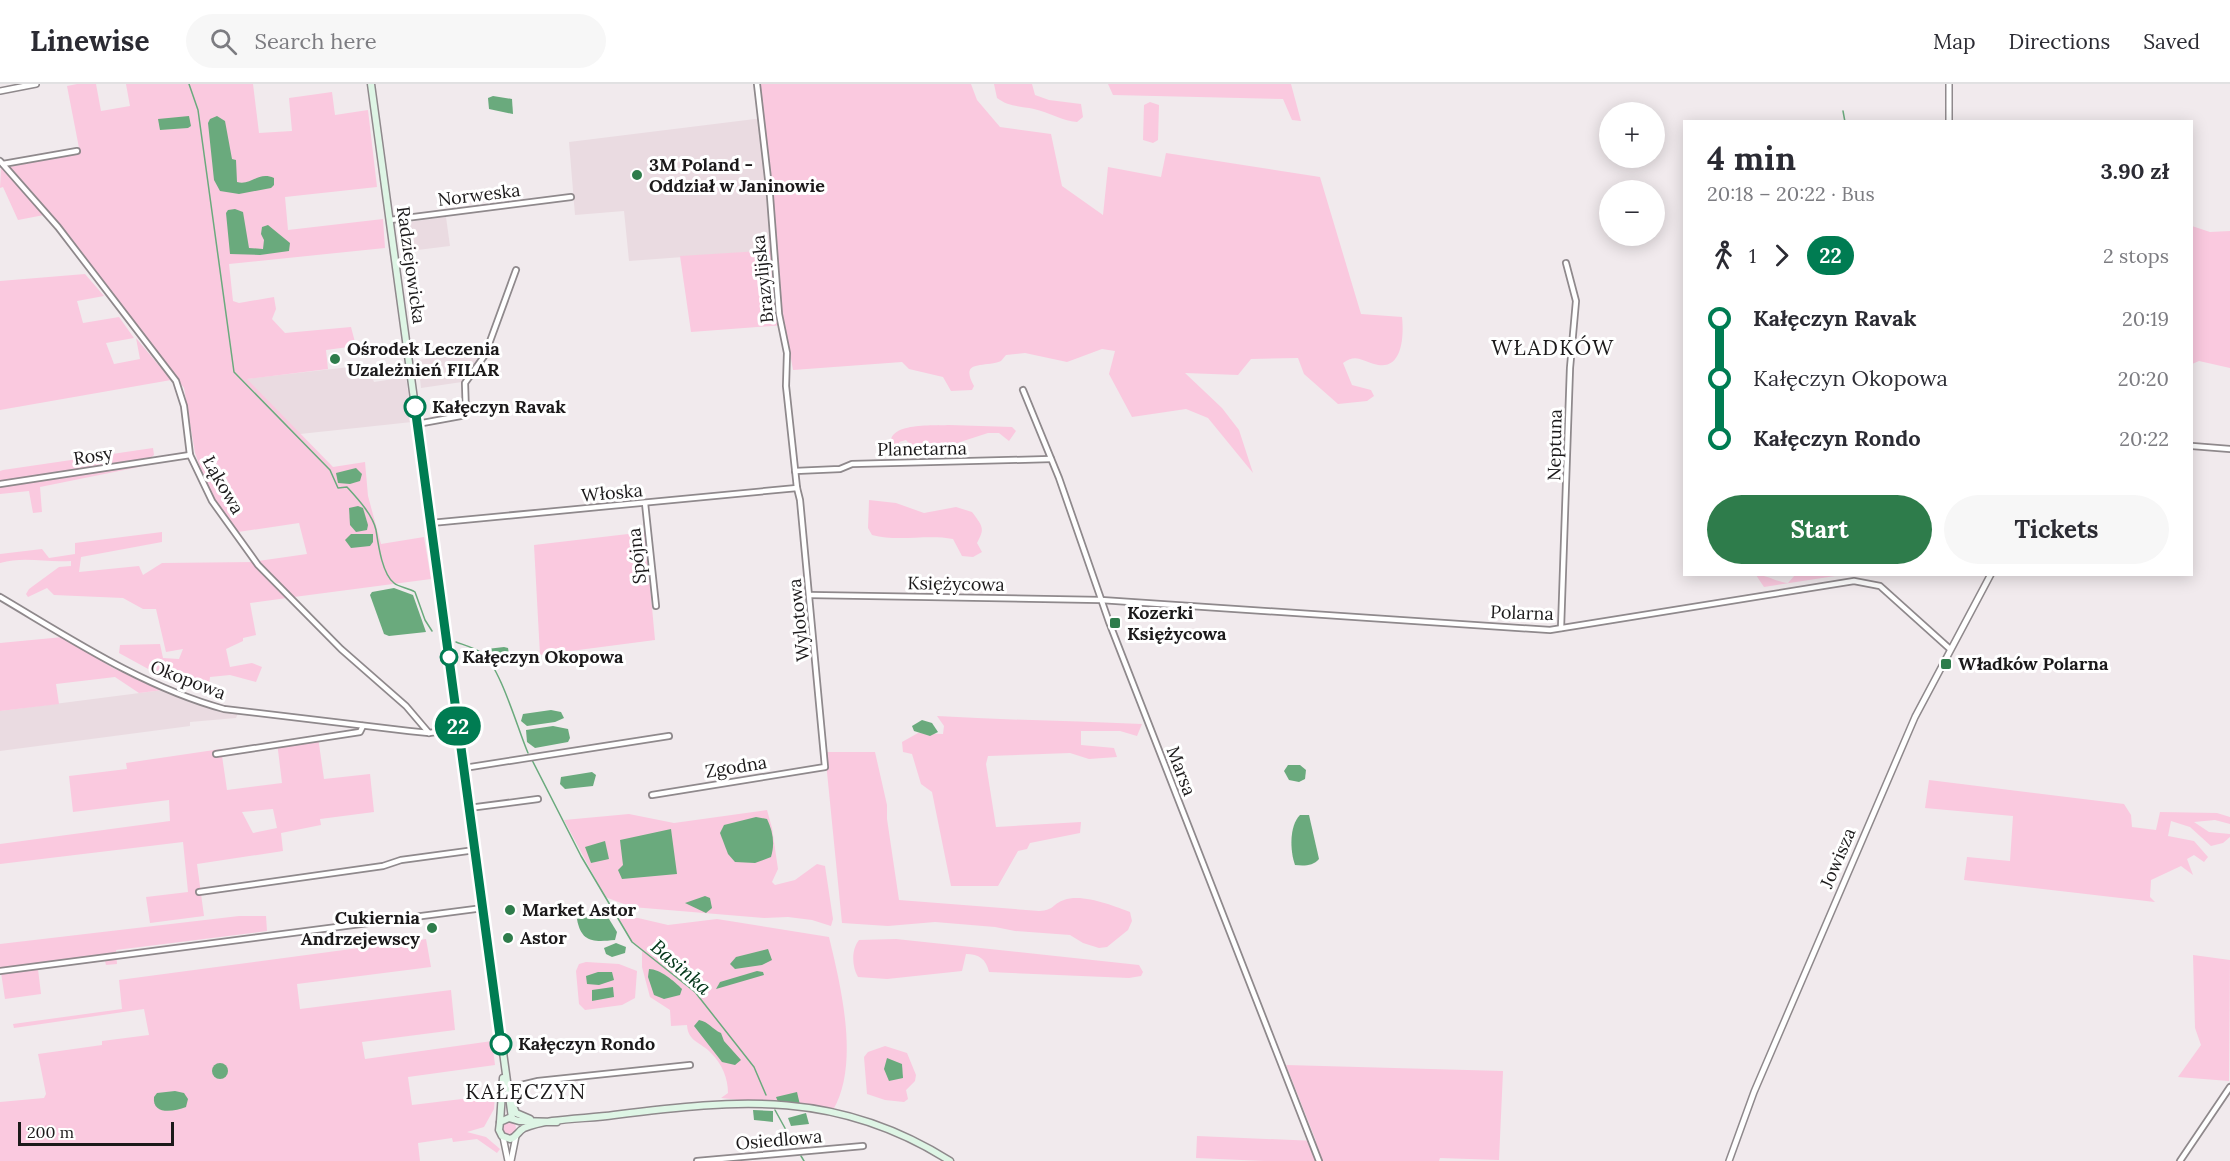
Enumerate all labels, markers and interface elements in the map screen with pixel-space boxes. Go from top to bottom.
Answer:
search box [186,14,606,68]
text: Linewise [30,23,150,59]
icon: search [207,25,240,58]
text: Search here [255,27,377,55]
text: Map [1933,28,1976,55]
text: Directions [2009,28,2110,55]
text: Saved [2143,28,2200,55]
map controls [1599,102,1665,246]
button: + [1599,102,1665,168]
text: 4 min [1707,137,1796,179]
place label: 3M Poland - Oddział w Janinowie [649,153,825,197]
text: 3.90 zł [2100,157,2169,185]
marker: 3M Poland - Oddział w Janinowie [630,168,644,182]
street label: Norweska [436,178,522,211]
button: − [1599,180,1665,246]
text: 20:18 – 20:22 · Bus [1707,181,1875,206]
street label: Radziejowicka [392,205,431,325]
street label: Brazylijska [746,234,779,324]
icon: walk [1707,239,1740,272]
icon: forward [1765,239,1798,272]
text: 22 [1819,242,1842,269]
text: 1 [1749,243,1756,268]
text: 2 stops [2103,243,2169,268]
text: Kałęczyn Ravak [1753,304,1917,332]
text: 20:19 [2122,306,2169,331]
district label: WŁADKÓW [1491,334,1615,361]
place label: Ośrodek Leczenia Uzależnień FILAR [347,337,500,381]
marker: Ośrodek Leczenia Uzależnień FILAR [328,352,342,366]
text: Kałęczyn Okopowa [1753,364,1948,392]
text: 20:20 [2118,366,2169,391]
place label: Kałęczyn Ravak [432,395,566,418]
marker: Kałęczyn Ravak [404,396,426,418]
street label: Neptuna [1542,409,1567,481]
text: Kałęczyn Rondo [1753,424,1921,452]
text: 20:22 [2119,426,2169,451]
street label: Planetarna [877,436,967,461]
street label: Rosy [72,441,115,470]
street label: Łąkowa [198,451,249,518]
street label: Włoska [580,478,644,507]
button: Start [1707,495,1932,564]
button: Tickets [1944,495,2169,564]
street label: Spójna [622,527,651,585]
street label: Księżycowa [907,571,1005,596]
street label: Wylotowa [783,577,814,663]
street label: Polarna [1490,600,1554,625]
place label: Kozerki Księżycowa [1127,601,1227,645]
marker: Kozerki Księżycowa [1108,616,1122,630]
place label: Kałęczyn Okopowa [462,645,624,668]
marker: Kałęczyn Okopowa [440,648,458,666]
place label: Władków Polarna [1958,652,2109,675]
street label: Okopowa [147,655,229,704]
marker: Władków Polarna [1939,657,1953,671]
line badge: 22 [431,706,485,746]
text: 22 [447,713,469,740]
street label: Marsa [1162,743,1201,799]
street label: Zgodna [703,750,769,783]
street label: Jowisza [1814,824,1860,892]
place label: Market Astor [522,898,637,921]
marker: Market Astor [503,903,517,917]
place label: Cukiernia Andrzejewscy [301,906,421,950]
marker: Cukiernia Andrzejewscy [425,921,439,935]
place label: Astor [520,926,567,949]
marker: Astor [501,931,515,945]
water label: Basinka [646,934,717,1000]
place label: Kałęczyn Rondo [518,1032,655,1055]
marker: Kałęczyn Rondo [490,1033,512,1055]
district label: KAŁĘCZYN [465,1078,587,1105]
scale bar [18,1119,174,1146]
text: 200 m [27,1122,74,1142]
street label: Osiedlowa [735,1124,823,1155]

